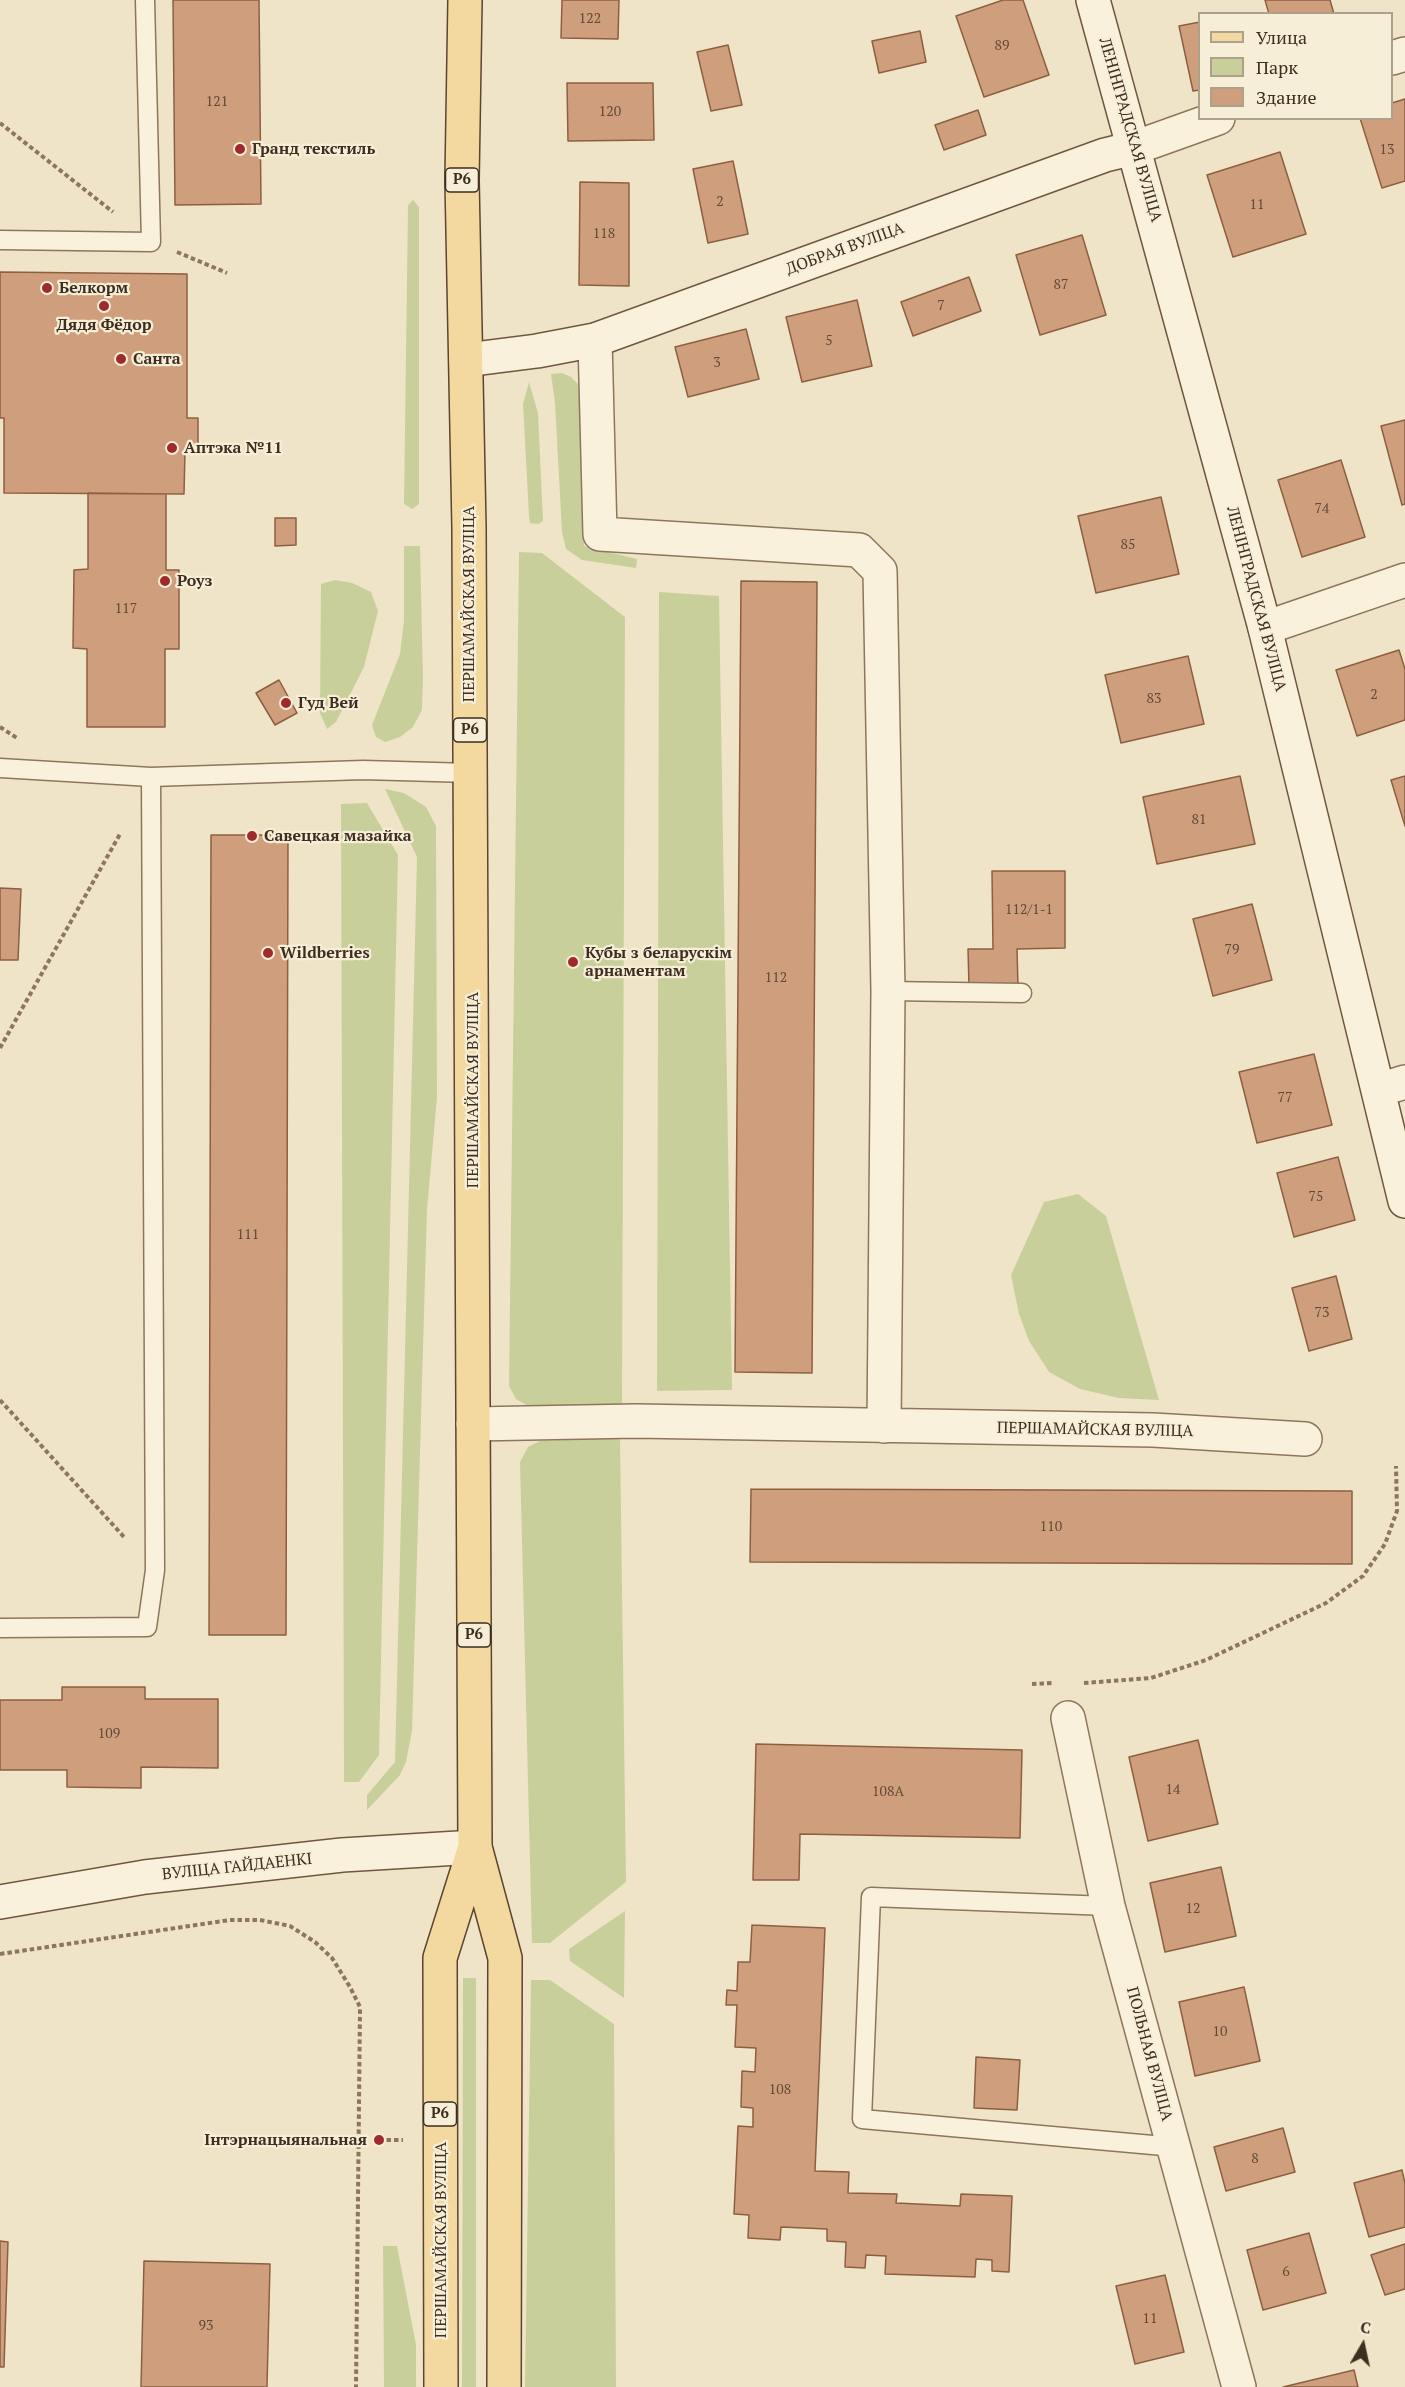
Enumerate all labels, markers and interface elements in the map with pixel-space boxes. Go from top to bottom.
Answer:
house number: 122 [579,11,601,27]
legend [1198,12,1393,120]
text: Улица [1256,25,1307,49]
street label: ЛЕНІНГРАДСКАЯ ВУЛІЦА [1094,36,1166,224]
house number: 89 [995,38,1009,54]
text: Парк [1256,55,1298,79]
text: Здание [1256,85,1316,109]
house number: 121 [206,94,228,110]
house number: 120 [599,104,621,120]
place label: Гранд текстиль [252,139,375,159]
marker: Гранд текстиль [233,142,247,156]
house number: 13 [1380,142,1394,158]
road number: Р6 [446,168,478,192]
house number: 2 [716,194,724,210]
house number: 11 [1250,197,1264,213]
street label: ДОБРАЯ ВУЛІЦА [783,219,907,279]
house number: 118 [593,226,615,242]
house number: 87 [1054,277,1068,293]
place label: Белкорм [59,278,128,298]
marker: Белкорм [40,281,54,295]
house number: 7 [937,298,945,314]
marker: Дядя Фёдор [97,299,111,313]
place label: Дядя Фёдор [56,315,152,335]
house number: 5 [825,333,833,349]
place label: Санта [133,349,181,369]
marker: Санта [114,352,128,366]
house number: 3 [713,355,721,371]
place label: Аптэка №11 [184,438,283,458]
marker: Аптэка №11 [165,441,179,455]
house number: 74 [1315,501,1329,517]
street label: ЛЕНІНГРАДСКАЯ ВУЛІЦА [1222,504,1290,694]
street label: ПЕРШАМАЙСКАЯ ВУЛІЦА [459,506,479,702]
house number: 85 [1121,537,1135,553]
place label: Роуз [177,571,212,591]
marker: Роуз [158,574,172,588]
house number: 117 [115,601,137,617]
house number: 2 [1370,687,1378,703]
house number: 83 [1147,691,1161,707]
place label: Гуд Вей [298,693,359,713]
marker: Гуд Вей [279,696,293,710]
road number: Р6 [454,718,486,742]
house number: 81 [1192,812,1206,828]
place label: Савецкая мазайка [264,826,412,846]
marker: Савецкая мазайка [245,829,259,843]
house number: 112/1-1 [1005,902,1053,918]
house number: 79 [1225,942,1239,958]
place label: Wildberries [280,943,370,963]
place label: Кубы з беларускім арнаментам [585,943,732,981]
marker: Wildberries [261,946,275,960]
marker: Кубы з беларускім арнаментам [566,955,580,969]
house number: 112 [765,970,787,986]
street label: ПЕРШАМАЙСКАЯ ВУЛІЦА [463,992,483,1188]
house number: 77 [1278,1090,1292,1106]
house number: 75 [1309,1189,1323,1205]
house number: 111 [237,1227,259,1243]
house number: 73 [1315,1305,1329,1321]
street label: ПЕРШАМАЙСКАЯ ВУЛІЦА [997,1419,1193,1441]
house number: 110 [1040,1519,1062,1535]
road number: Р6 [458,1623,490,1647]
house number: 109 [98,1726,120,1742]
house number: 14 [1166,1782,1180,1798]
house number: 108А [872,1784,904,1800]
street label: ВУЛІЦА ГАЙДАЕНКІ [161,1850,313,1884]
house number: 12 [1186,1901,1200,1917]
street label: ПОЛЬНАЯ ВУЛІЦА [1122,1985,1176,2123]
house number: 10 [1213,2024,1227,2040]
house number: 108 [769,2082,791,2098]
road number: Р6 [424,2102,456,2126]
place label: Інтэрнацыянальная [204,2130,367,2150]
marker: Інтэрнацыянальная [372,2133,386,2147]
street label: ПЕРШАМАЙСКАЯ ВУЛІЦА [431,2142,451,2338]
house number: 8 [1251,2151,1259,2167]
house number: 6 [1282,2264,1290,2280]
house number: 11 [1143,2311,1157,2327]
north arrow [1333,2315,1393,2375]
text: С [1359,2316,1373,2339]
house number: 93 [199,2318,213,2334]

